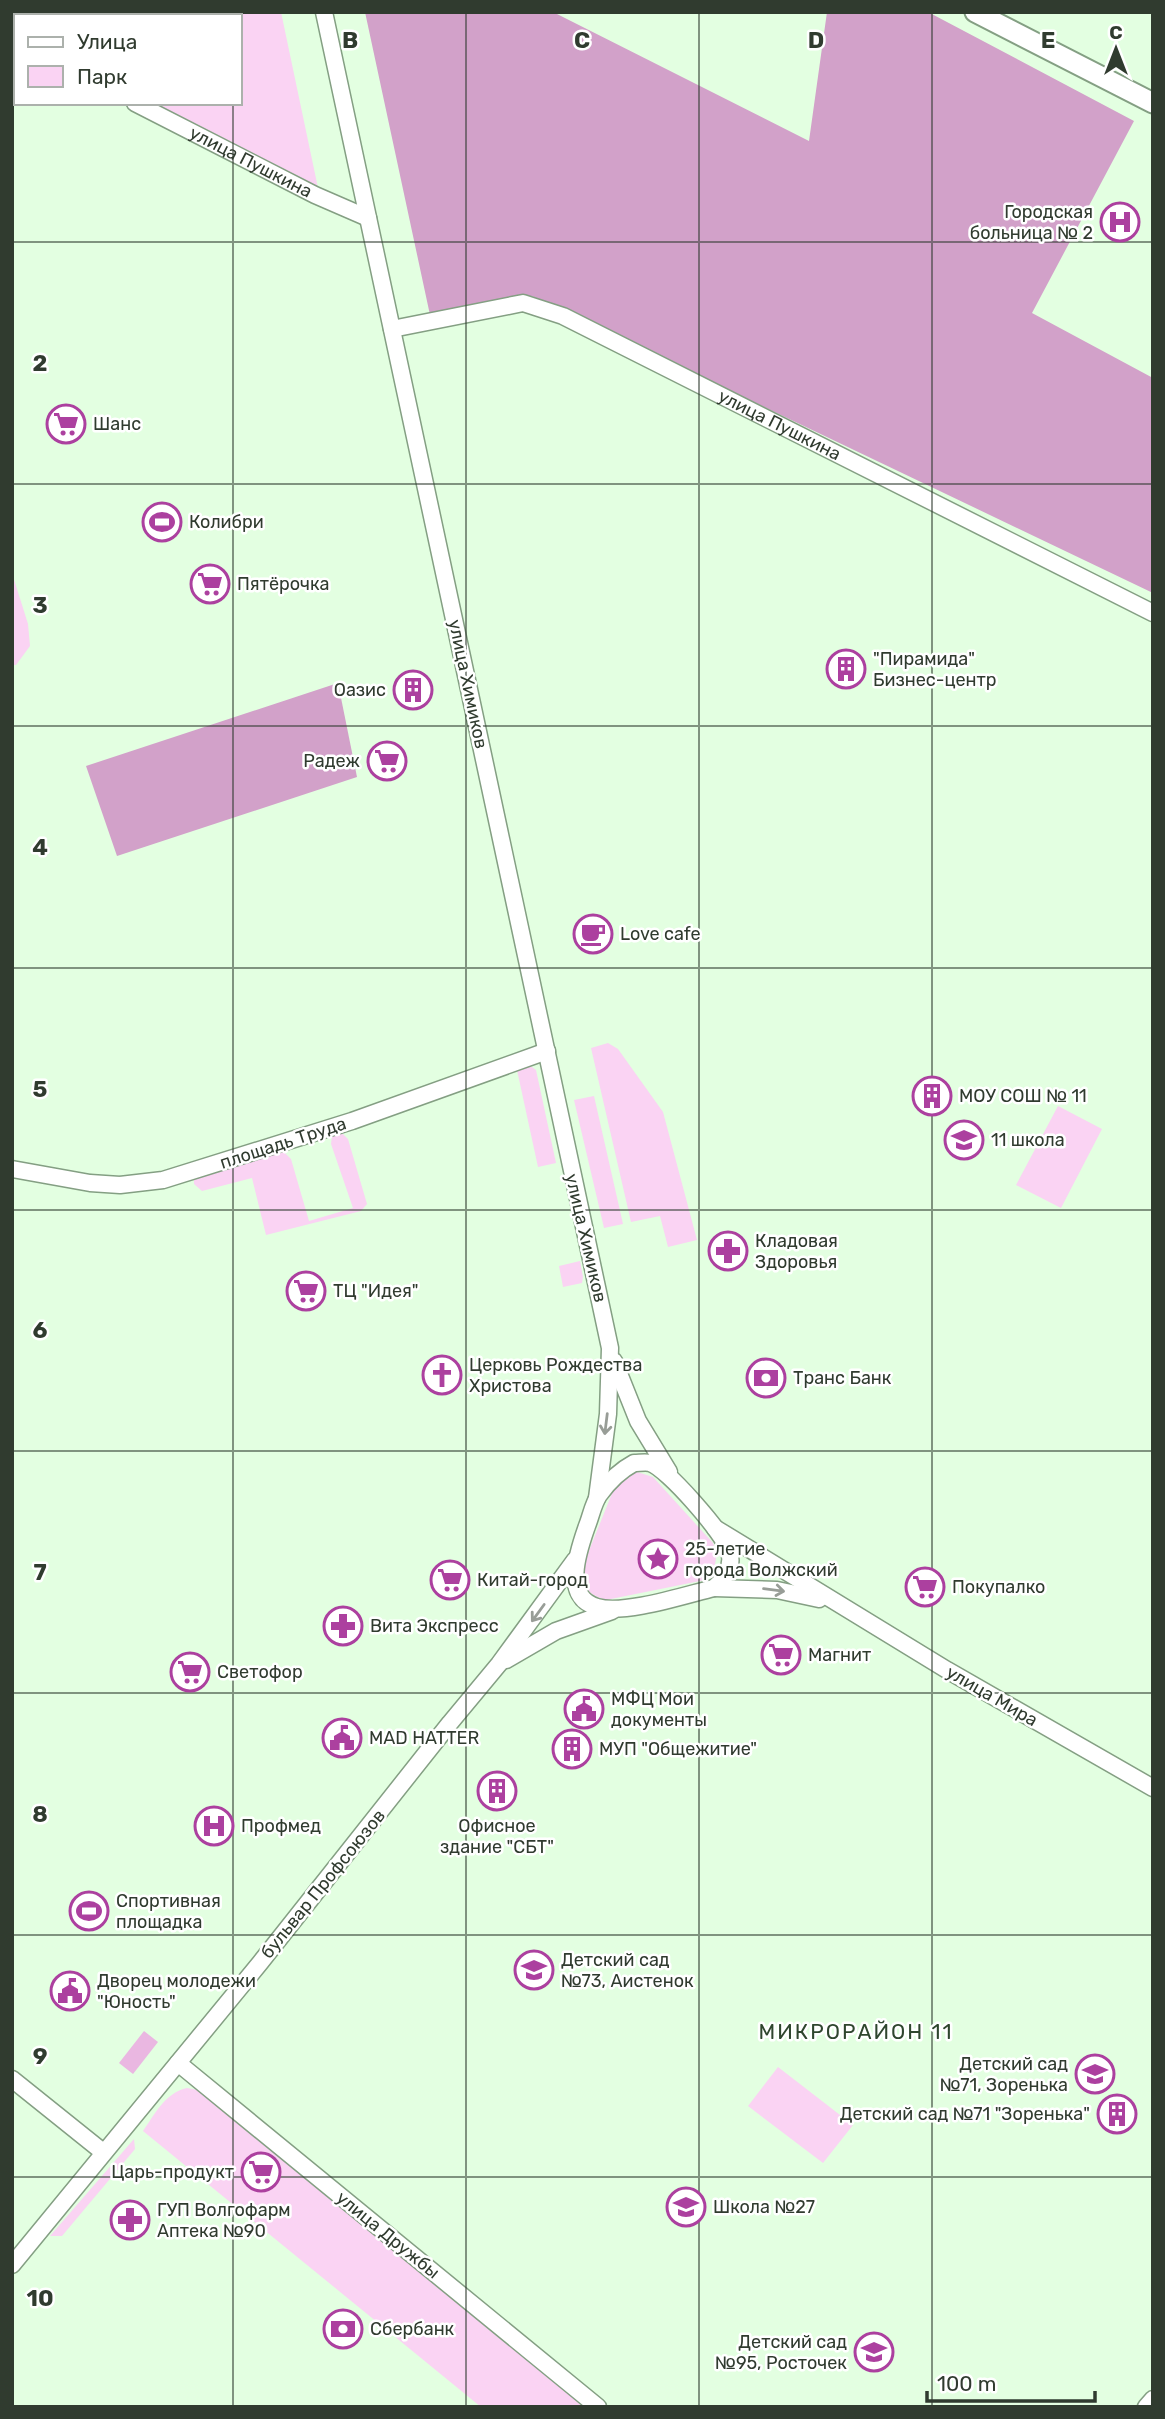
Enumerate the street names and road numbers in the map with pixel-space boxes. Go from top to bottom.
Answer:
street label: улица Пушкина [186,122,316,203]
street label: улица Пушкина [714,385,845,465]
street label: улица Химиков [444,617,492,751]
street label: площадь Труда [217,1112,349,1174]
street label: улица Химиков [561,1171,611,1305]
street label: улица Мира [942,1661,1042,1731]
street label: бульвар Профсоюзов [256,1805,390,1963]
street label: улица Дружбы [332,2187,444,2283]

